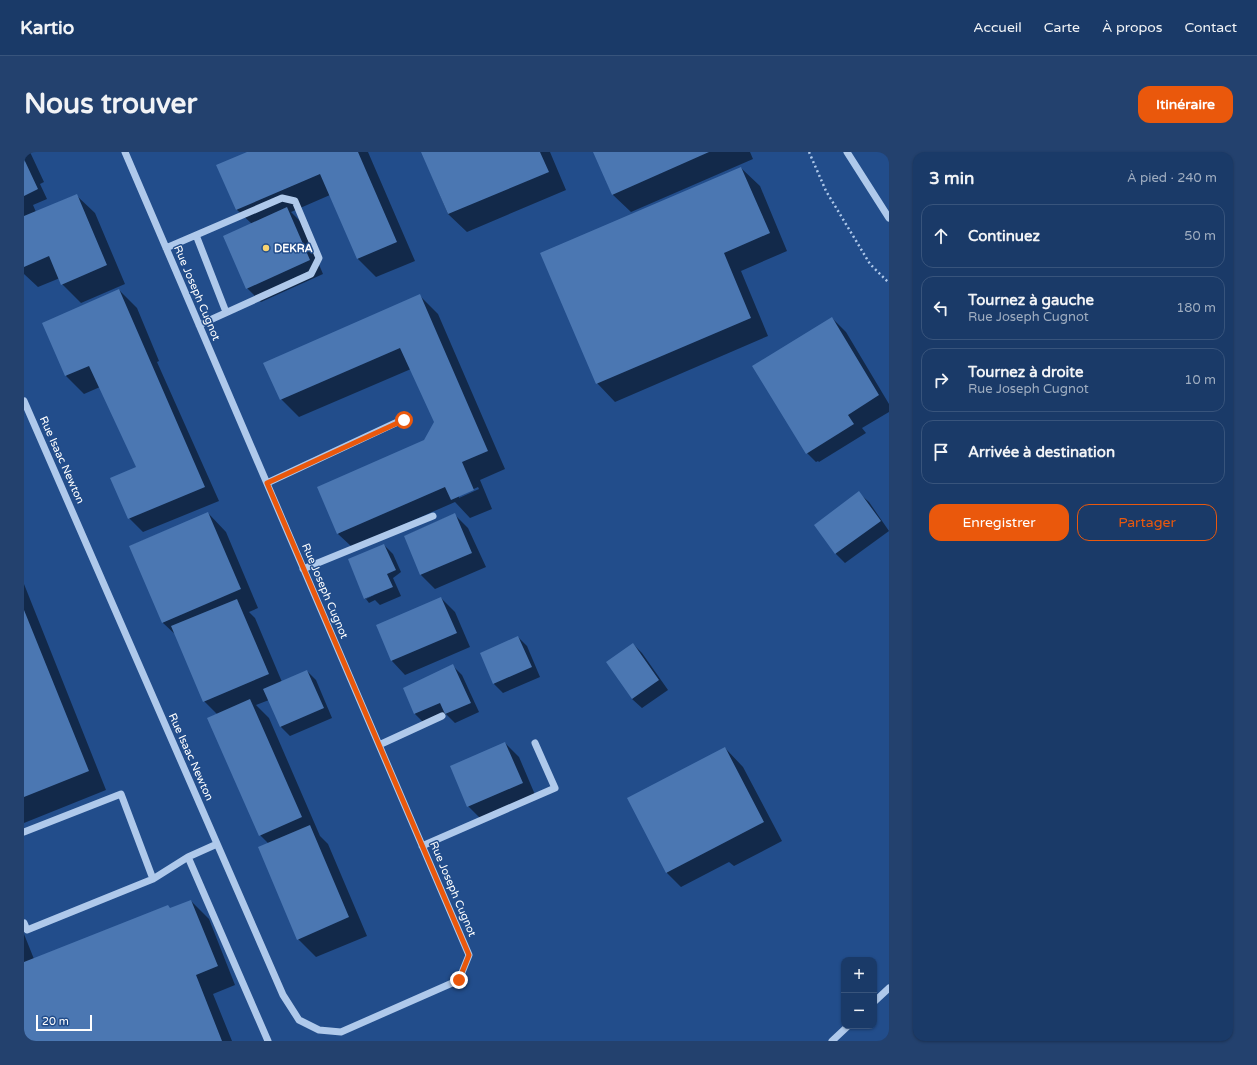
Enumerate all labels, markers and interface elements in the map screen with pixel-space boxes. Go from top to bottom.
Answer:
text: Kartio [20,17,74,39]
text: Accueil [973,19,1022,36]
text: Carte [1044,19,1080,36]
text: À propos [1102,19,1163,36]
text: Contact [1185,19,1237,36]
button: Itinéraire [1138,86,1233,123]
text: Nous trouver [24,87,197,121]
text: 3 min [929,168,974,189]
text: À pied · 240 m [1127,170,1217,186]
icon: ahead [930,225,952,247]
text: Continuez [968,227,1040,245]
text: 50 m [1184,228,1216,244]
place label: DEKRA [274,242,313,255]
street label: Rue Joseph Cugnot [171,243,223,343]
marker: DEKRA [261,243,271,253]
text: Tournez à gauche [968,291,1094,309]
icon: left [930,297,952,319]
text: 180 m [1176,300,1216,316]
text: Rue Joseph Cugnot [968,309,1089,325]
text: Tournez à droite [968,363,1083,381]
icon: right [930,369,952,391]
text: 10 m [1184,372,1216,388]
text: Rue Joseph Cugnot [968,381,1089,397]
route start [395,411,413,429]
street label: Rue Isaac Newton [37,414,87,506]
icon: arrive [930,441,952,463]
text: Arrivée à destination [968,443,1115,461]
button: Enregistrer [929,504,1069,541]
button: Partager [1077,504,1217,541]
street label: Rue Joseph Cugnot [299,541,351,641]
street label: Rue Isaac Newton [166,711,216,803]
street label: Rue Joseph Cugnot [427,839,479,939]
map controls [841,957,877,1029]
button: + [841,957,877,993]
route end [450,971,468,989]
button: − [841,993,877,1029]
scale bar [36,1013,92,1032]
text: 20 m [42,1015,69,1028]

